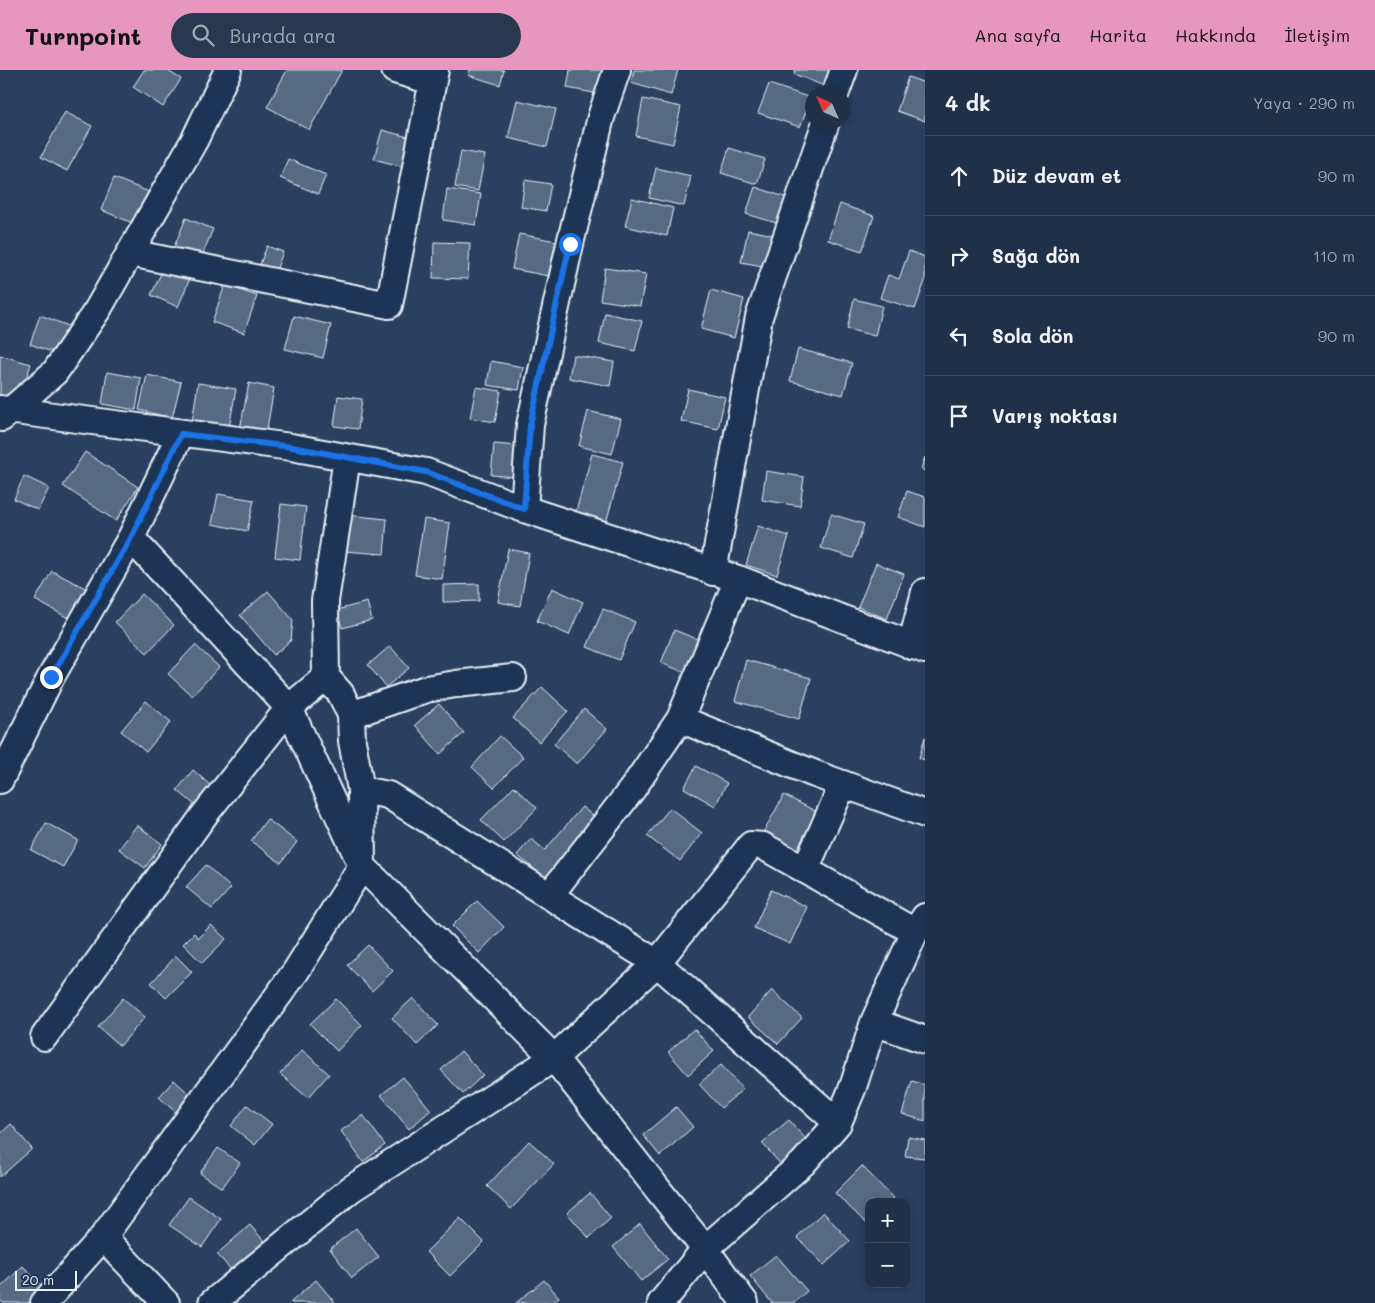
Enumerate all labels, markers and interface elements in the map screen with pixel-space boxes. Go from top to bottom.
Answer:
search box [171,13,521,58]
text: Turnpoint [25,20,141,51]
icon: search [189,21,217,49]
text: Burada ara [229,23,336,48]
text: Ana sayfa [974,23,1061,47]
text: Harita [1089,23,1147,47]
text: Hakkında [1175,23,1256,47]
text: İletişim [1284,23,1350,47]
north arrow [805,85,850,130]
text: 4 dk [945,89,991,116]
text: Yaya · 290 m [1253,92,1355,113]
icon: ahead [945,162,973,190]
text: Düz devam et [992,163,1121,188]
text: 90 m [1318,165,1355,186]
route start [559,233,582,256]
icon: right [945,242,973,270]
text: Sağa dön [992,243,1080,268]
text: 110 m [1313,245,1355,266]
icon: left [945,322,973,350]
text: Sola dön [992,323,1074,348]
text: 90 m [1318,325,1355,346]
icon: arrive [945,402,973,430]
text: Varış noktası [992,403,1118,428]
route end [40,666,63,689]
map controls [865,1198,910,1288]
button: + [865,1198,910,1243]
button: − [865,1243,910,1288]
scale bar [15,1268,78,1291]
text: 20 m [22,1270,54,1289]

